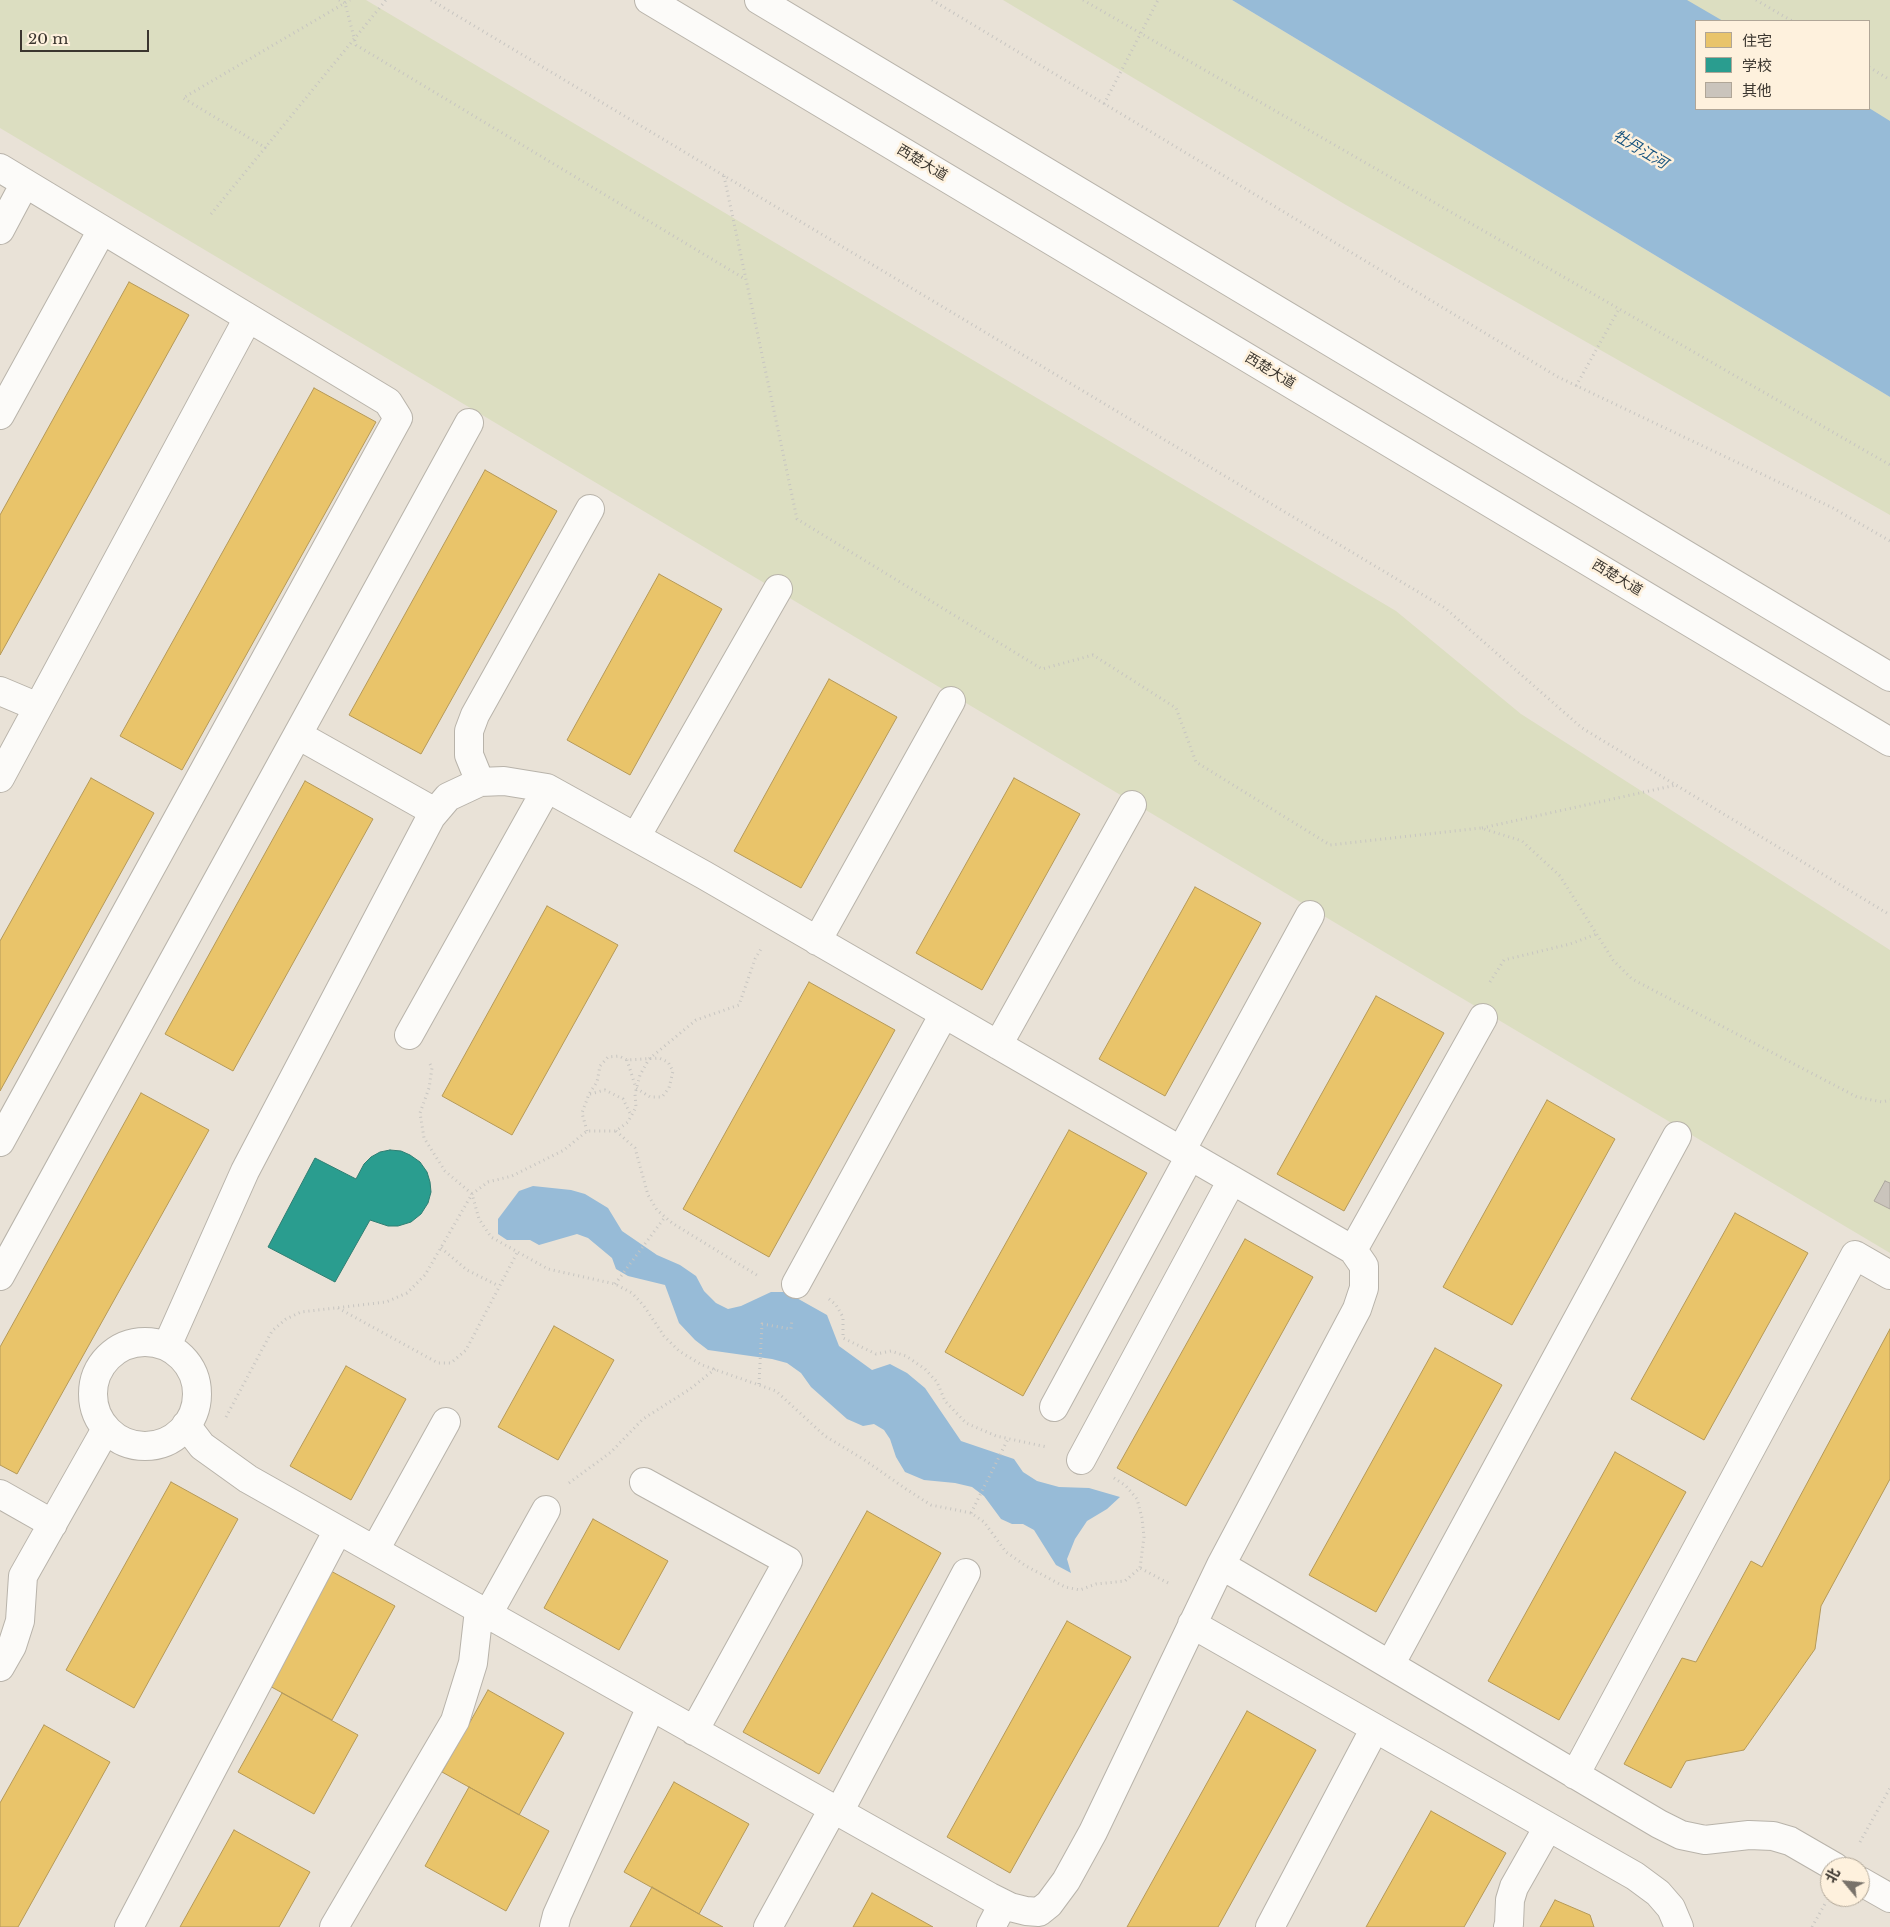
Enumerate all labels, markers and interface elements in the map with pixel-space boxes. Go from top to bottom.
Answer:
scale bar [22,20,151,52]
legend [1695,20,1870,110]
text: 20 m [28,29,68,48]
text: 住宅 [1742,31,1772,50]
text: 学校 [1742,56,1772,75]
text: 其他 [1742,81,1772,100]
water label: 牡丹江河 [1610,127,1670,173]
street label: 西楚大道 [894,141,950,185]
street label: 西楚大道 [1242,349,1298,393]
street label: 西楚大道 [1589,556,1645,600]
north arrow [1820,1857,1870,1907]
text: 北 [1821,1865,1844,1886]

